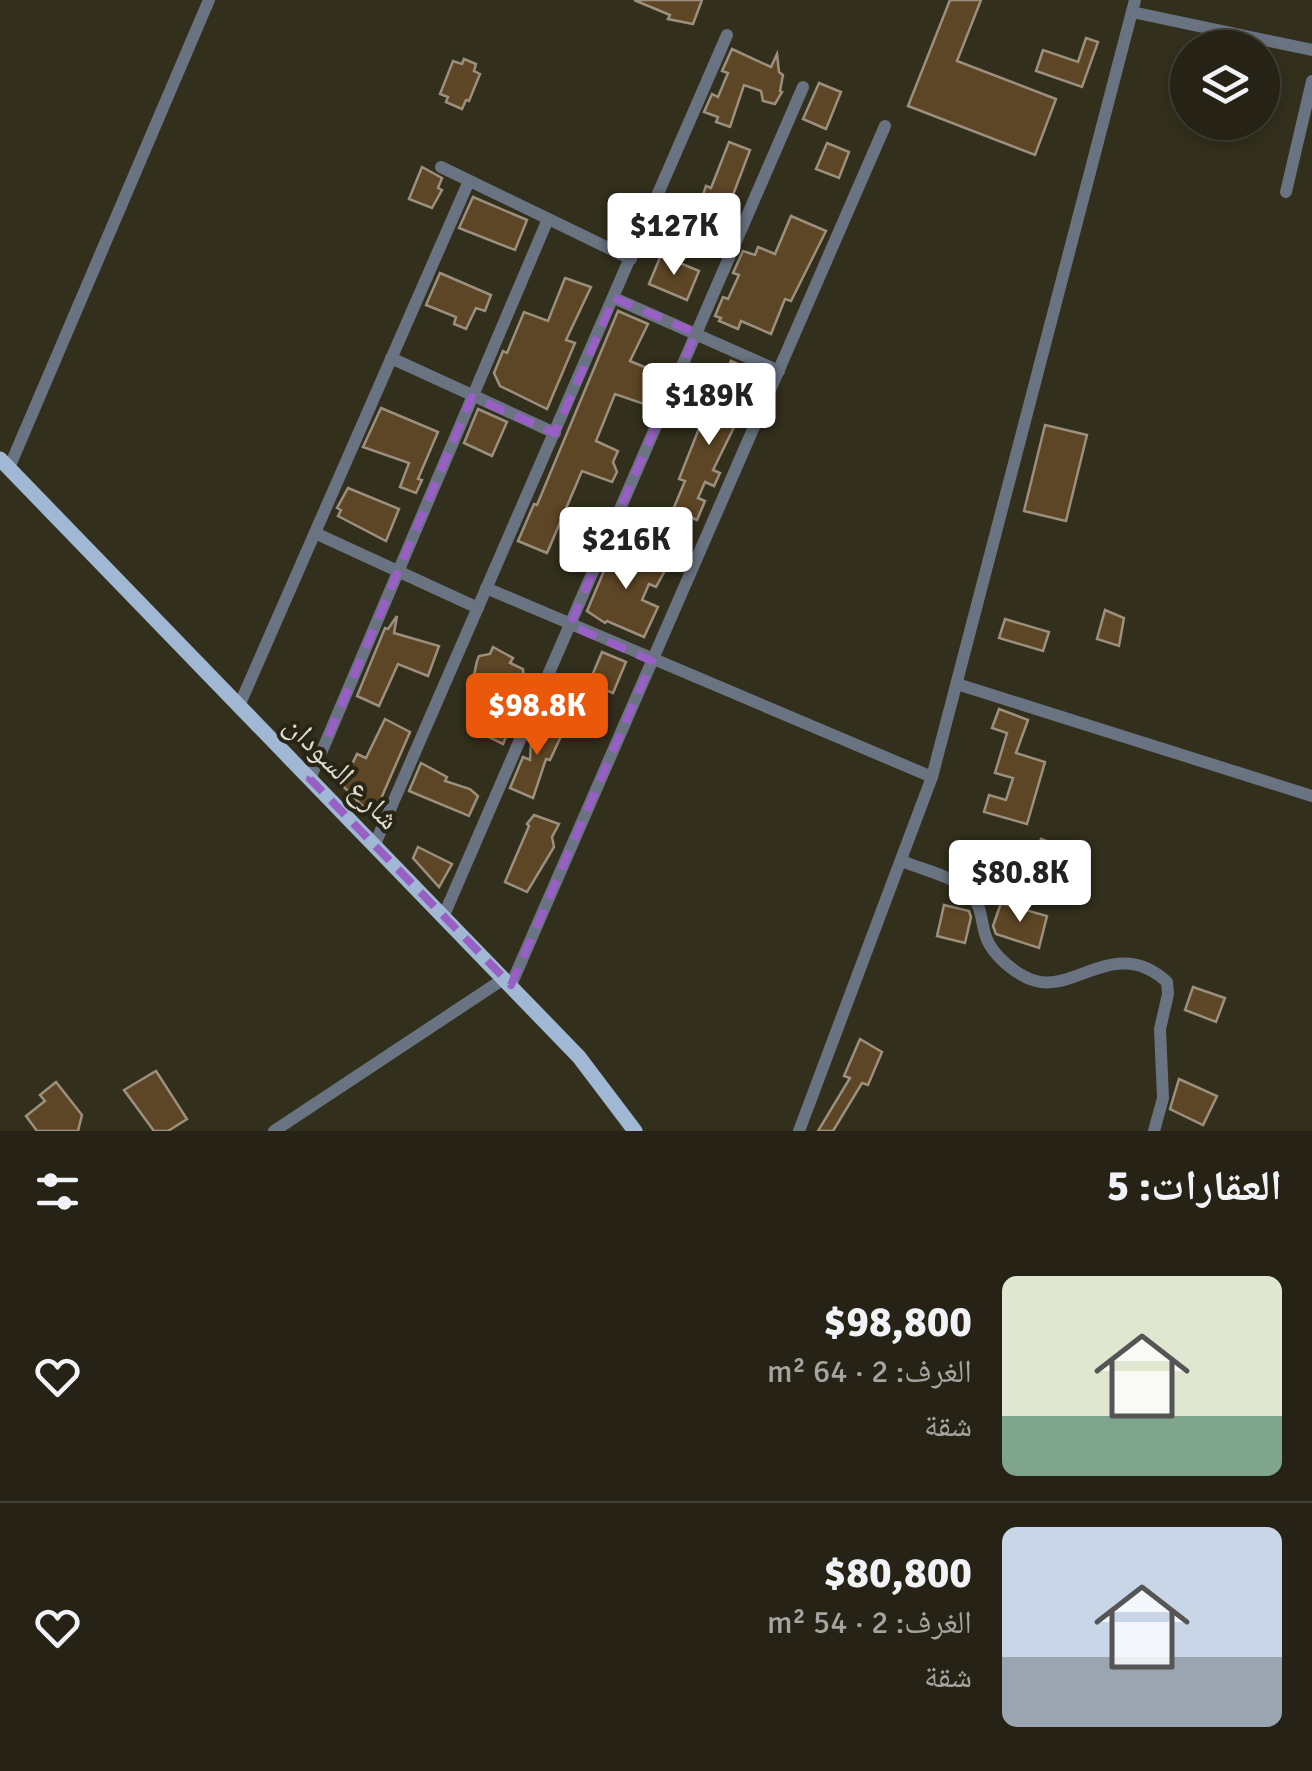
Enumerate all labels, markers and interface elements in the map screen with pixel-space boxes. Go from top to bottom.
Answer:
map controls [1170,30,1280,140]
button: layers [1170,30,1280,140]
pin: $127K [604,193,744,278]
text: $127K [630,206,718,245]
pin: $189K [639,363,779,448]
text: $189K [665,376,753,415]
pin: $216K [556,507,696,592]
text: $216K [582,520,670,559]
pin: $98.8K [456,673,618,758]
text: $98.8K [488,686,586,725]
street label: شارع السودان [276,707,407,838]
pin: $80.8K [939,840,1101,925]
text: $80.8K [971,853,1069,892]
text: العقارات: 5 [1107,1161,1282,1212]
icon: filters [30,1164,85,1219]
text: $98,800 [824,1297,972,1348]
icon: home [1082,1316,1202,1436]
icon: heart [30,1349,85,1404]
text: الغرف: 2 · 64 m² [767,1352,972,1391]
text: شقة [924,1406,972,1445]
text: $80,800 [824,1548,972,1599]
icon: home [1082,1567,1202,1687]
icon: heart [30,1600,85,1655]
text: الغرف: 2 · 54 m² [767,1603,972,1642]
text: شقة [924,1657,972,1696]

